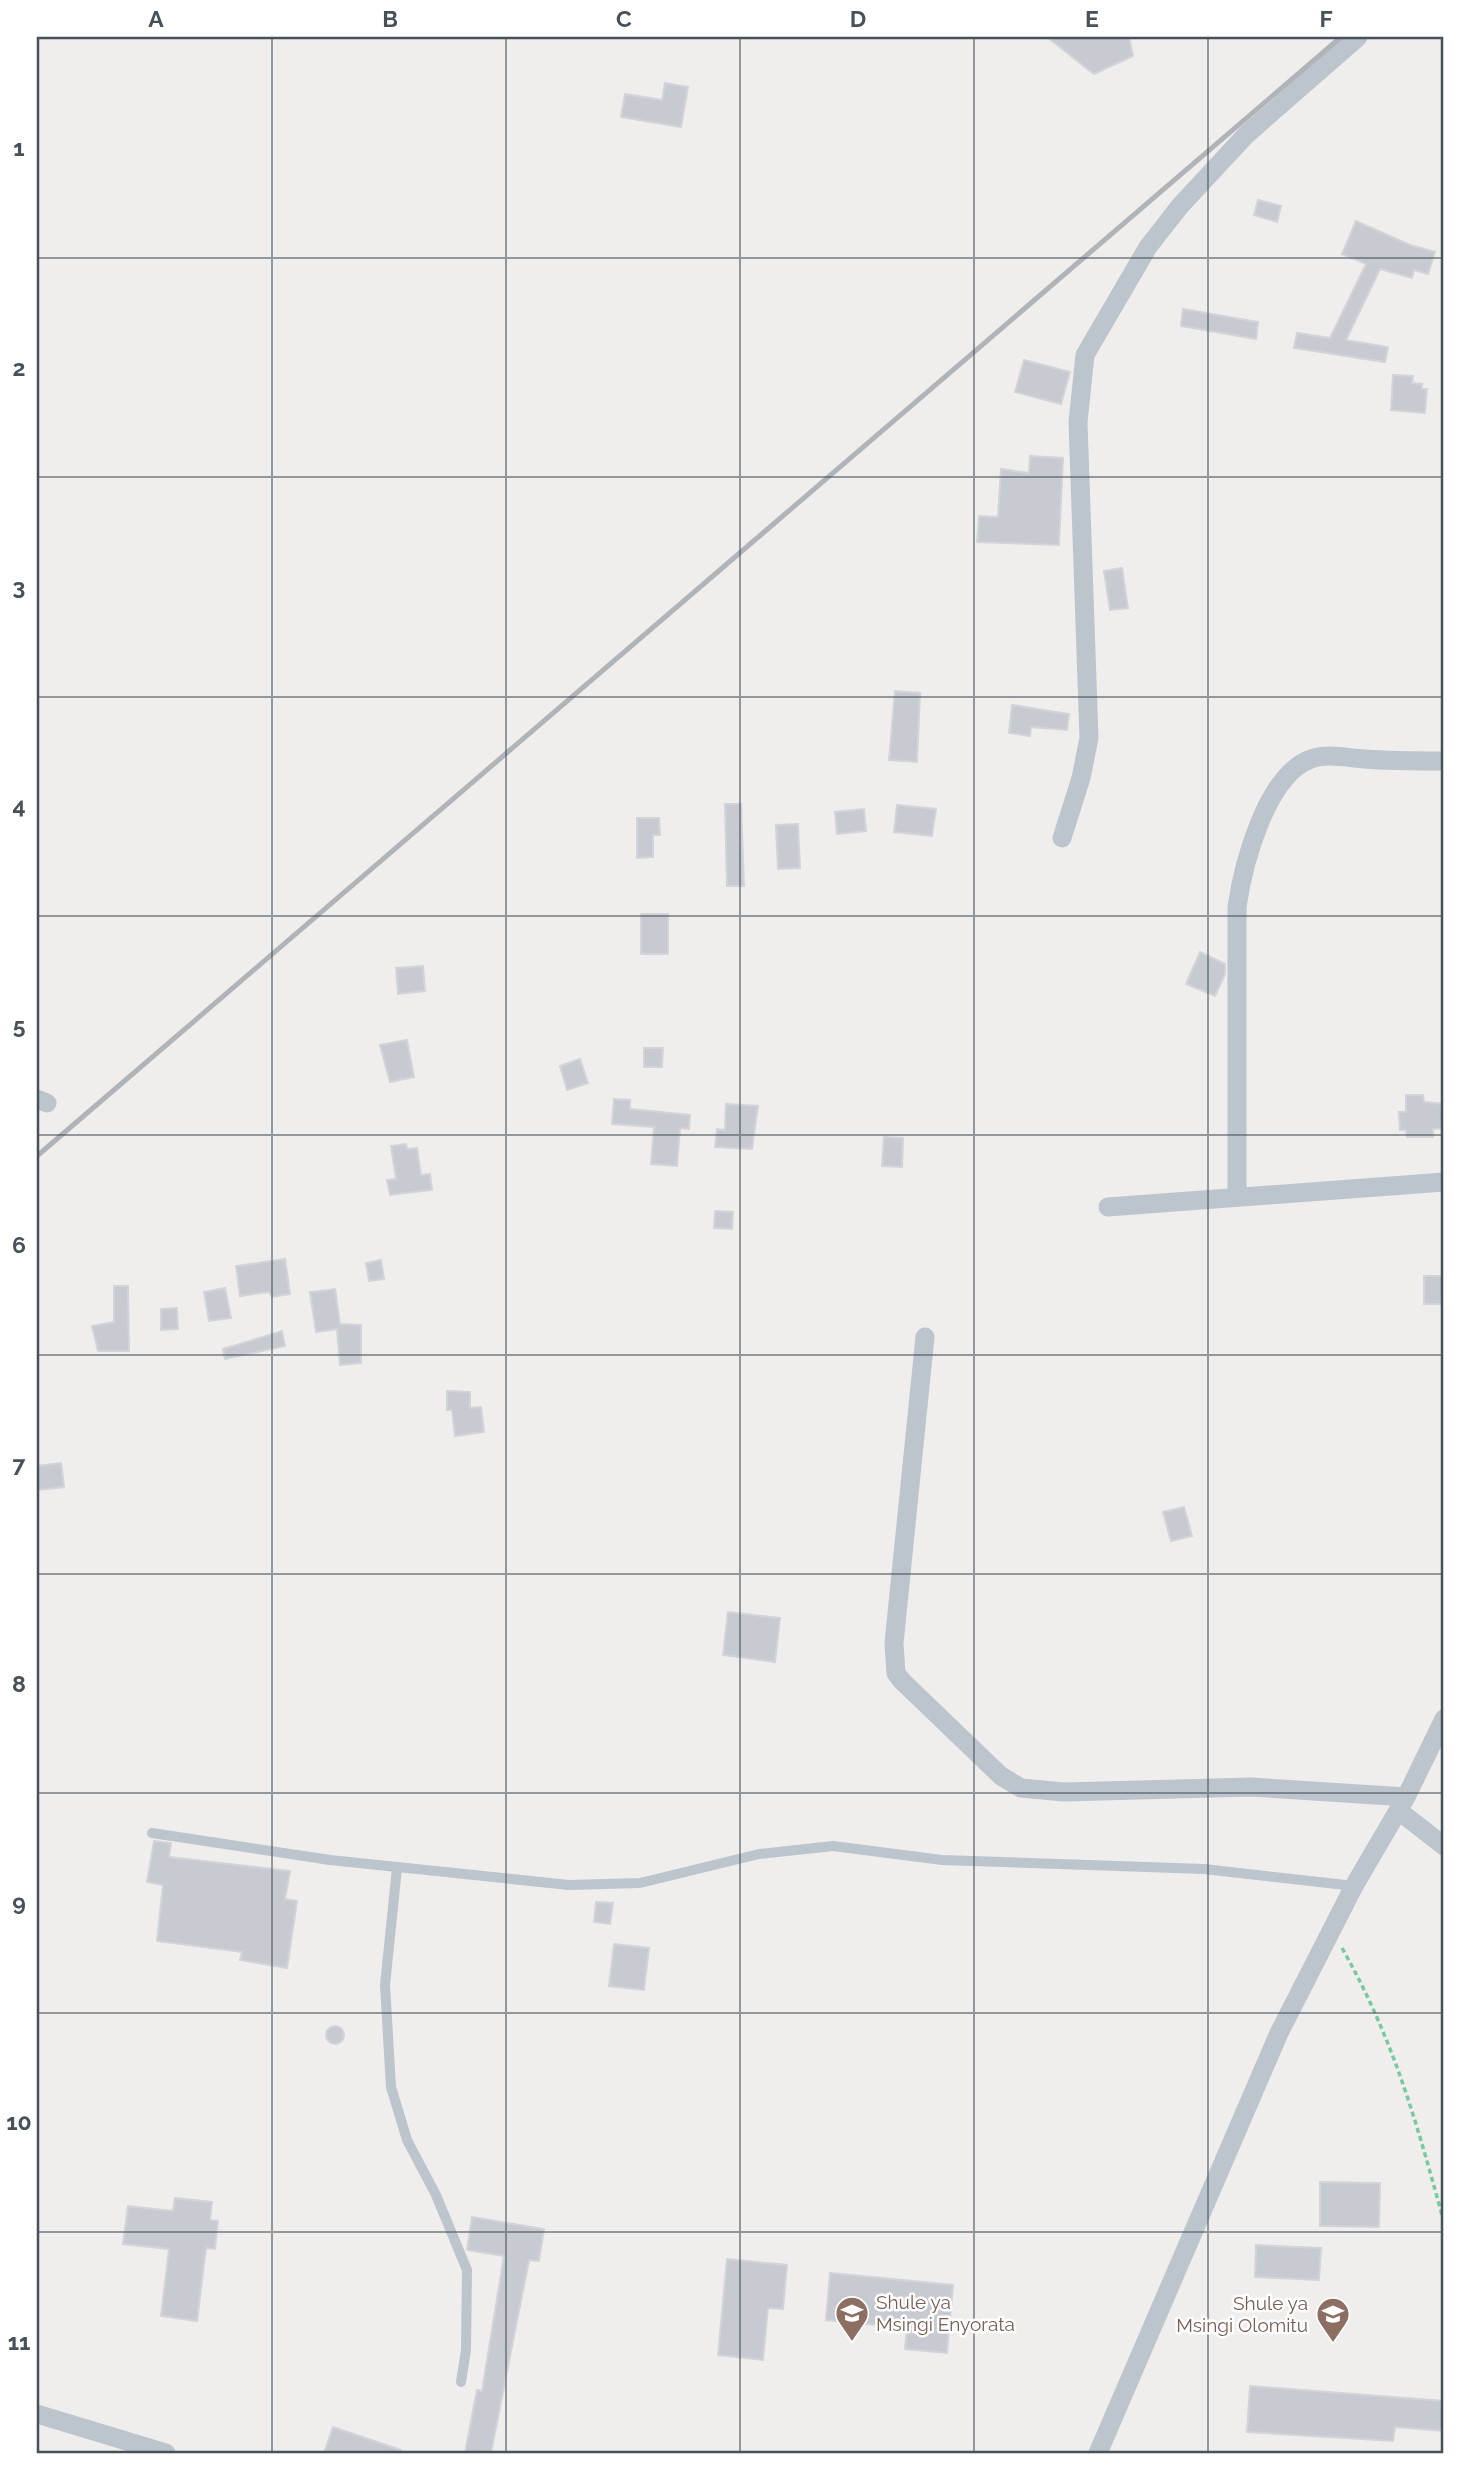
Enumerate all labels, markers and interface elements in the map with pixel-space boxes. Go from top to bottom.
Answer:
text: A [148,5,164,32]
text: B [382,5,398,32]
text: C [616,5,632,32]
text: D [850,5,866,32]
text: E [1085,5,1099,32]
text: F [1319,5,1333,32]
text: 1 [13,134,25,161]
text: 2 [13,354,25,381]
text: 3 [13,573,25,600]
text: 4 [12,792,26,819]
text: 5 [13,1012,26,1039]
text: 6 [12,1231,26,1258]
text: 7 [13,1450,26,1477]
text: 8 [12,1670,26,1697]
text: 9 [12,1889,26,1916]
text: 10 [6,2108,32,2135]
place label: Shule ya Msingi Enyorata [876,2291,1015,2335]
place label: Shule ya Msingi Olomitu [1176,2292,1308,2336]
school or university icon: Shule ya Msingi Enyorata [833,2294,871,2343]
school or university icon: Shule ya Msingi Olomitu [1314,2295,1352,2344]
text: 11 [8,2328,30,2355]

